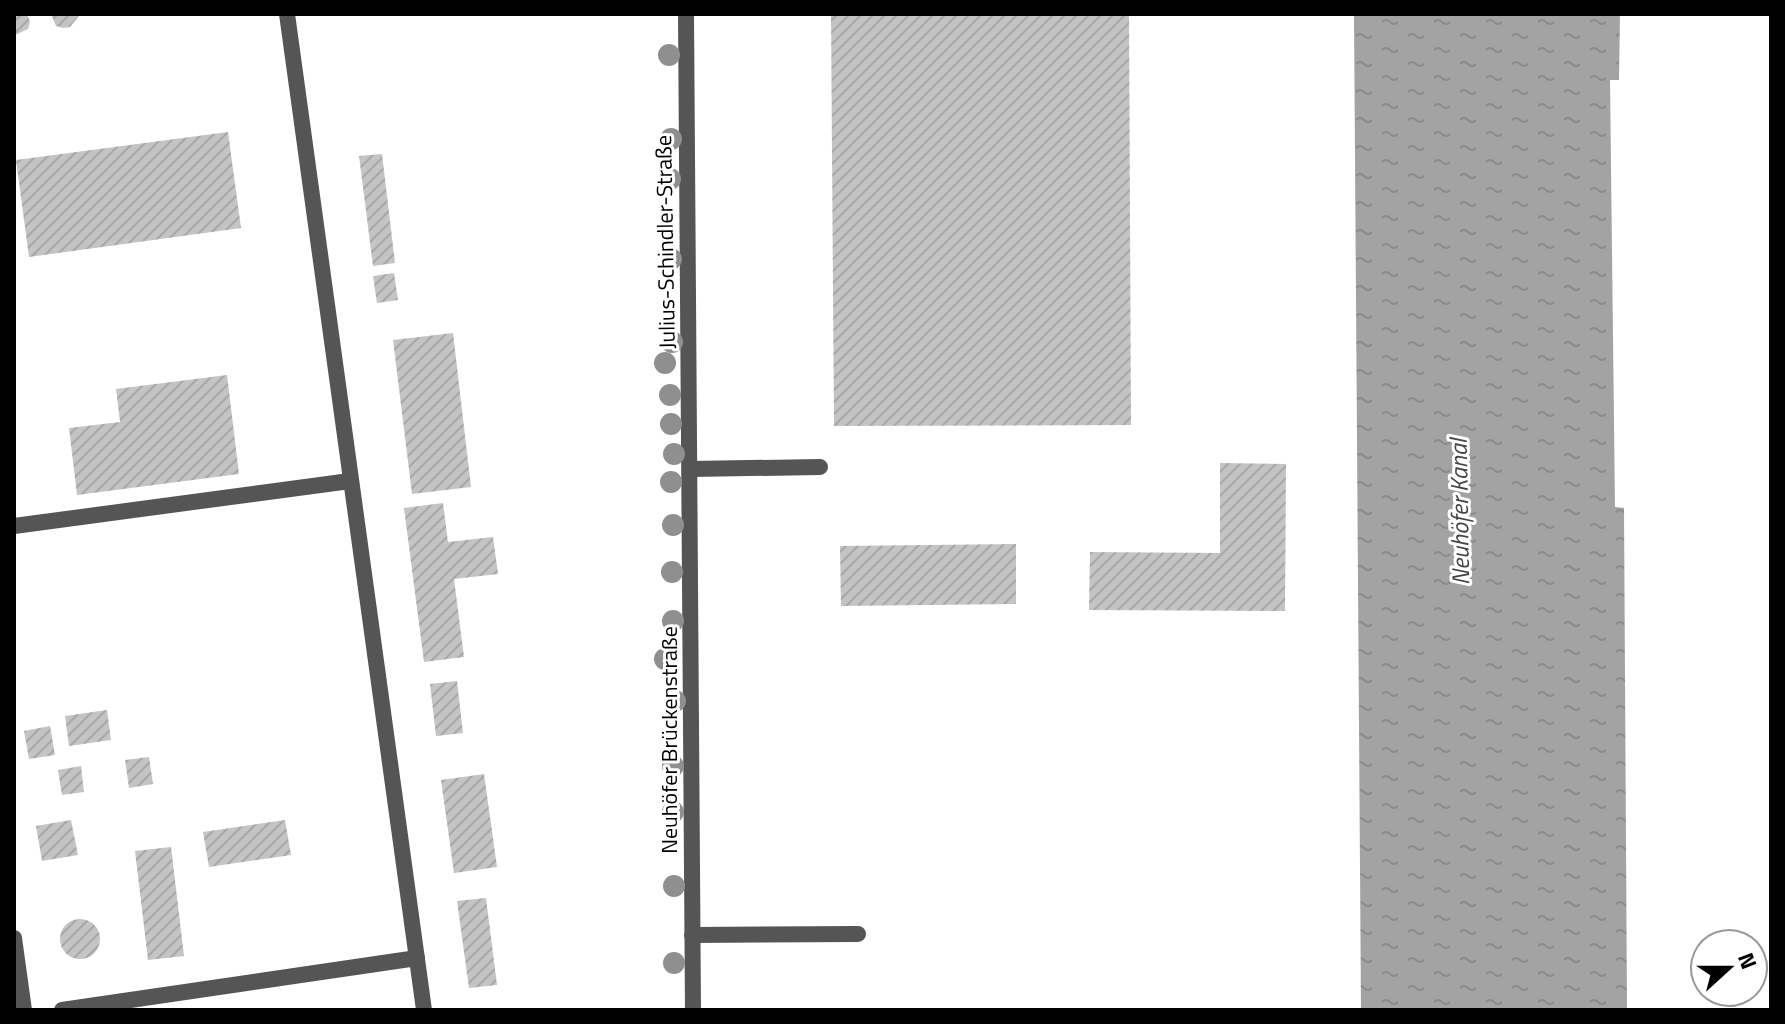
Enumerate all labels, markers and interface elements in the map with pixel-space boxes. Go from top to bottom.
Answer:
street label: Julius-Schindler-Straße [646,135,684,349]
water label: Neuhöfer Kanal [1440,436,1478,585]
street label: Neuhöfer Brückenstraße [652,626,686,854]
north arrow [1689,928,1769,1008]
text: N [1729,948,1766,974]

